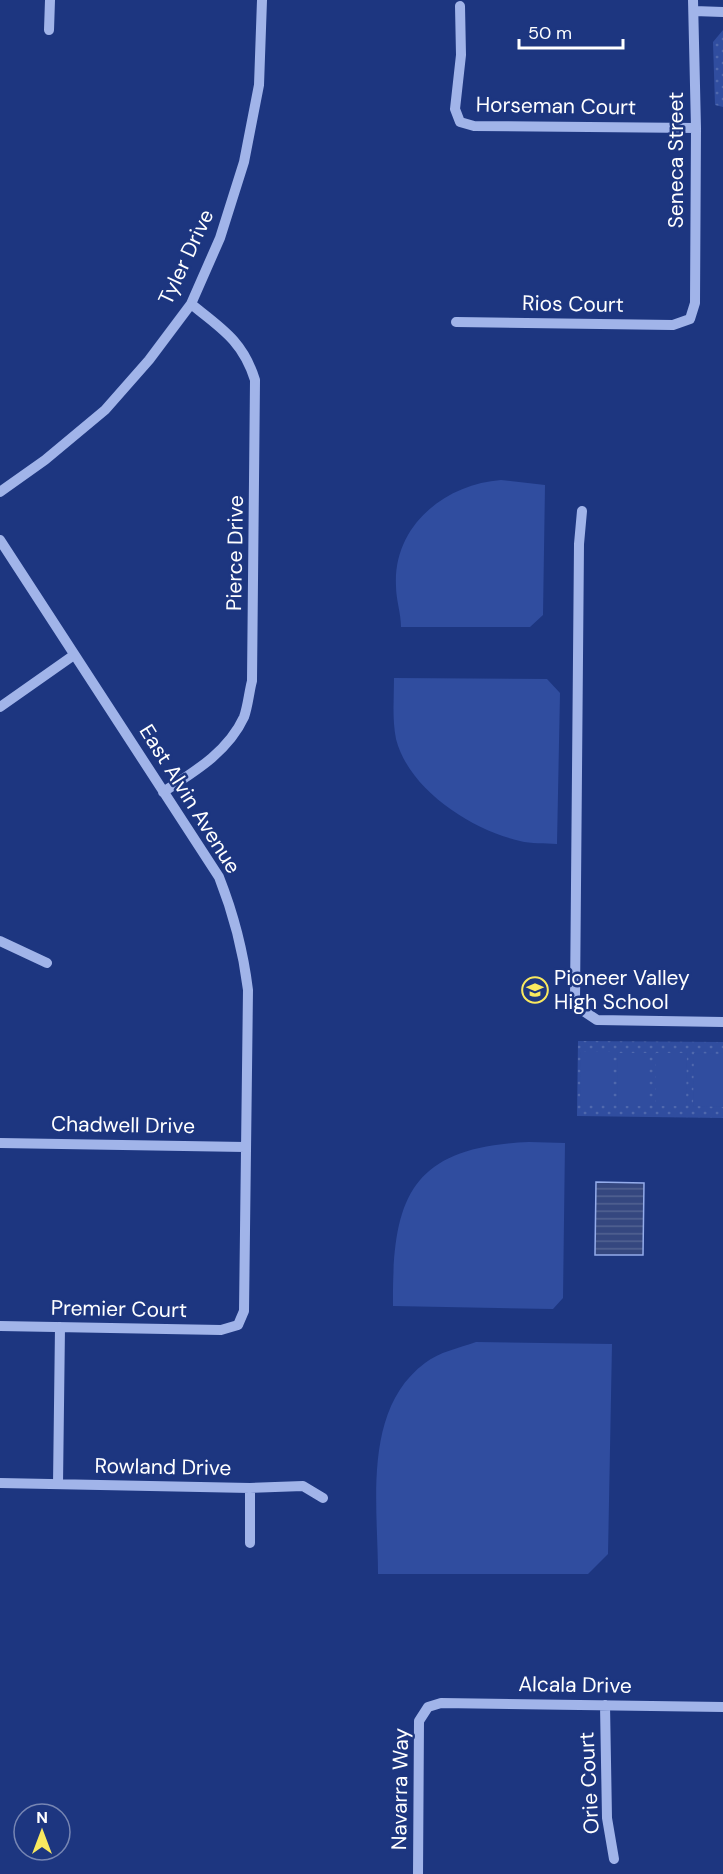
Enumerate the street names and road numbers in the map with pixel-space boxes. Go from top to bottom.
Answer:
street label: Horseman Court [476,91,636,121]
street label: Seneca Street [662,92,690,228]
street label: Tyler Drive [152,205,220,309]
street label: Rios Court [522,289,624,319]
street label: Pierce Drive [220,495,250,611]
street label: East Alvin Avenue [133,719,247,879]
street label: Chadwell Drive [51,1110,195,1140]
street label: Premier Court [51,1294,187,1324]
street label: Rowland Drive [94,1452,232,1482]
street label: Alcala Drive [518,1670,632,1700]
street label: Navarra Way [385,1727,415,1850]
street label: Orie Court [572,1731,606,1835]

